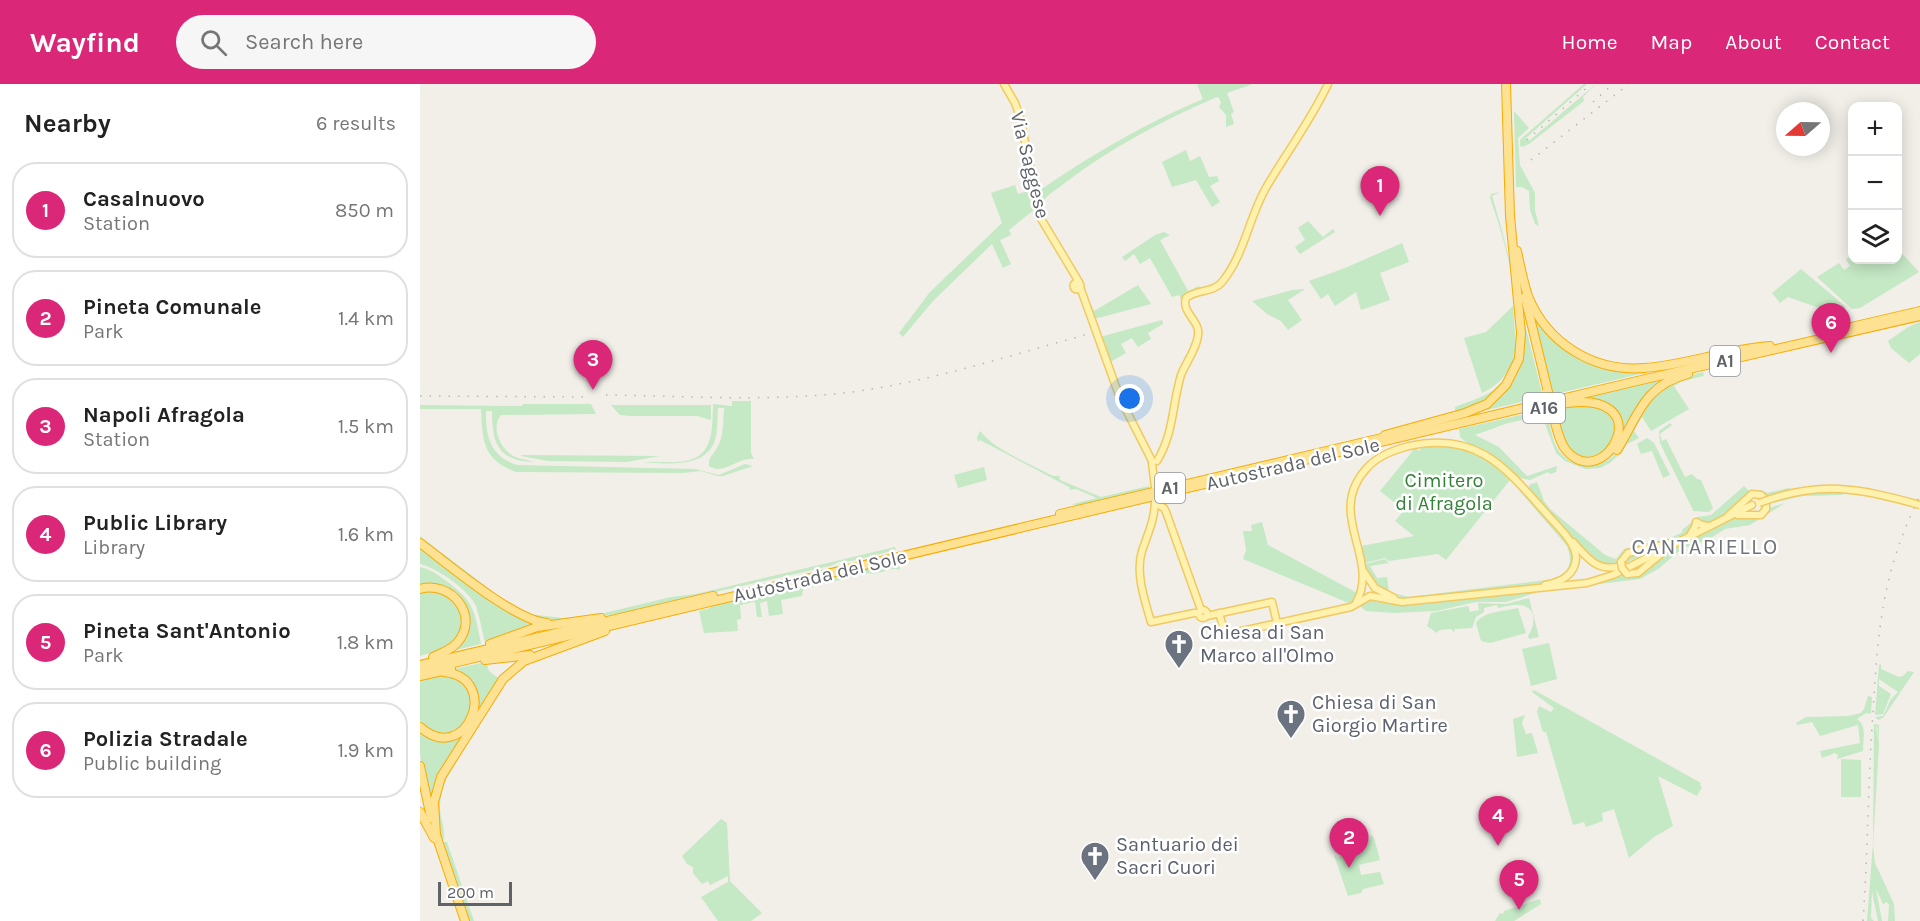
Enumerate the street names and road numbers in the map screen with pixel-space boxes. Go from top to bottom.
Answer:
street label: Via Saggese [1006,109,1054,221]
road number: A1 [1710,346,1740,376]
road number: A16 [1523,393,1565,423]
street label: Autostrada del Sole [1204,433,1382,495]
road number: A1 [1155,473,1185,503]
street label: Autostrada del Sole [731,545,909,607]

